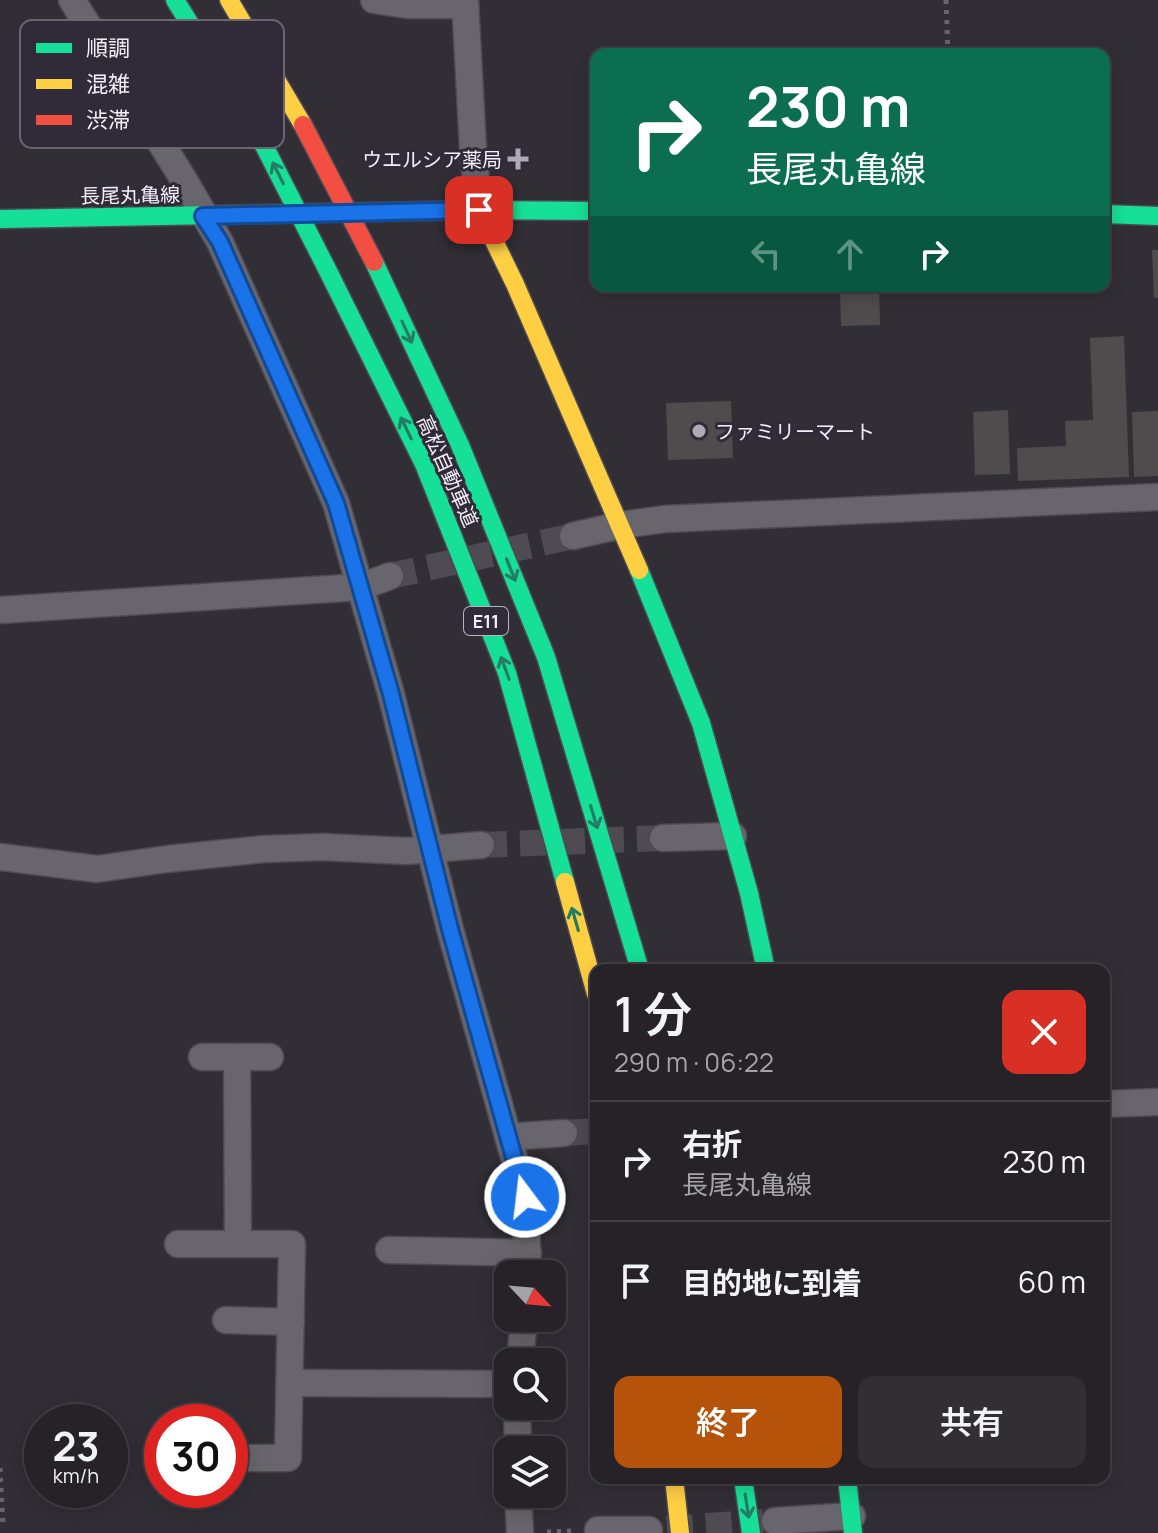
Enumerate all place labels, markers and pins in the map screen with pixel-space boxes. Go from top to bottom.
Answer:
place label: ウエルシア薬局 [362,146,502,173]
marker: ウエルシア薬局 [509,150,527,168]
pin [445,176,513,244]
place label: ファミリーマート [715,418,875,445]
marker: ファミリーマート [690,422,708,440]

